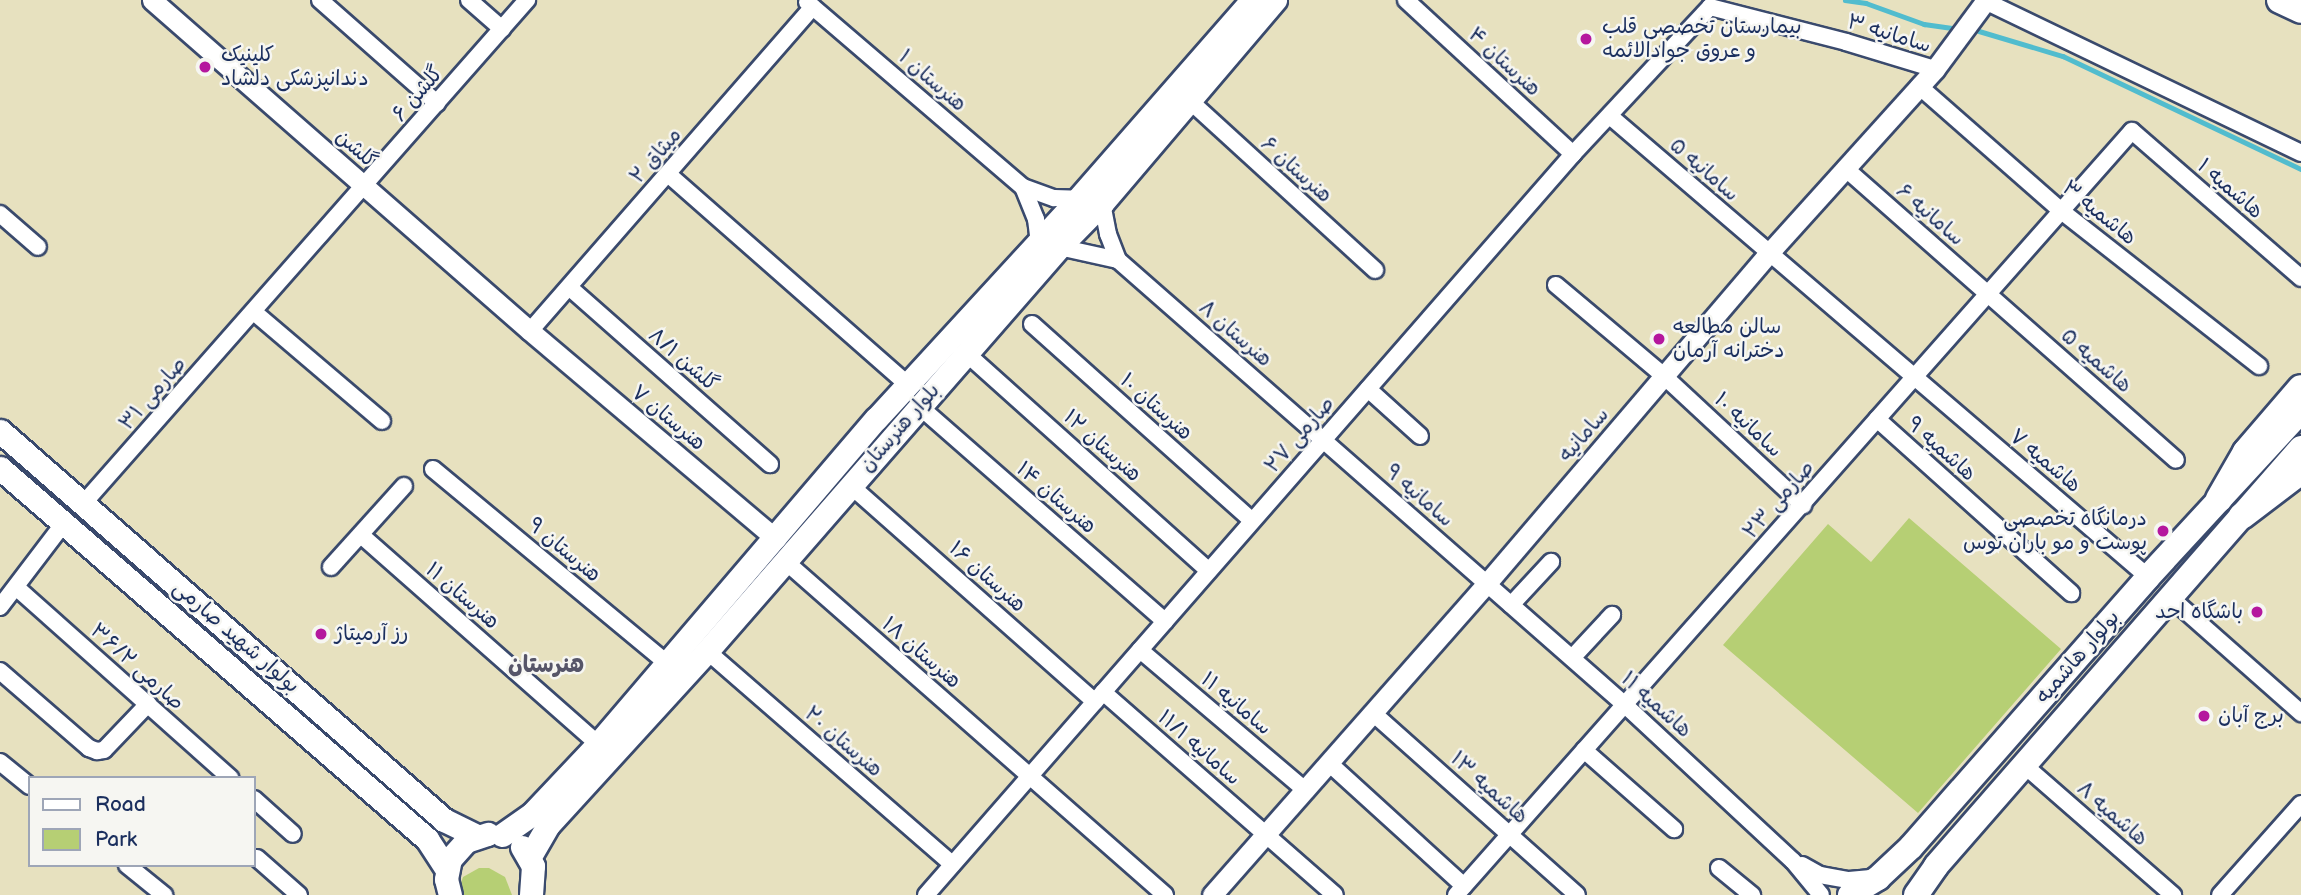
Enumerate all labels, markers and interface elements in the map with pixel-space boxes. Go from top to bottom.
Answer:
street label: سامانیه ۳ [1844,9,1934,59]
place label: بیمارستان تخصصی قلب و عروق جوادالائمه [1602,14,1802,64]
street label: هنرستان ۴ [1463,22,1545,102]
marker: بیمارستان تخصصی قلب و عروق جوادالائمه [1576,29,1596,49]
place label: کلینیک دندانپزشکی دلشاد [221,42,369,92]
street label: هنرستان ۱ [893,45,971,117]
marker: کلینیک دندانپزشکی دلشاد [195,57,215,77]
street label: گلشن ۶ [387,61,449,127]
street label: میثاق ۲ [625,123,687,189]
street label: گلشن [330,124,382,174]
street label: هنرستان ۶ [1255,132,1337,208]
street label: سامانیه ۵ [1664,133,1744,207]
street label: هاشمیه ۱ [2192,154,2268,224]
street label: هاشمیه ۳ [2057,175,2141,251]
street label: سامانیه ۶ [1891,179,1969,251]
street label: هنرستان ۸ [1193,295,1277,373]
place label: سالن مطالعه دخترانه آرمان [1673,314,1784,364]
street label: گلشن ۸/۱ [643,323,723,397]
street label: هاشمیه ۵ [2055,323,2137,399]
marker: سالن مطالعه دخترانه آرمان [1651,331,1667,347]
street label: صارمی ۳۱ [114,352,192,436]
street label: هنرستان ۱۰ [1115,368,1197,446]
street label: بلوار هنرستان [855,378,945,478]
street label: هنرستان ۷ [626,380,710,456]
street label: سامانیه ۱۰ [1709,387,1787,463]
street label: صارمی ۲۷ [1260,392,1340,478]
street label: سامانیه [1554,403,1614,467]
street label: هنرستان ۱۲ [1058,405,1146,487]
street label: هاشمیه ۹ [1901,411,1981,487]
street label: هاشمیه ۷ [2004,424,2086,498]
street label: صارمی ۲۳ [1738,456,1820,544]
street label: هنرستان ۱۴ [1011,457,1101,539]
street label: سامانیه ۹ [1380,459,1458,533]
place label: درمانگاه تخصصی پوست و مو باران توس [1963,506,2147,556]
street label: هنرستان ۹ [522,512,606,588]
marker: درمانگاه تخصصی پوست و مو باران توس [2153,521,2173,541]
street label: هنرستان ۱۶ [943,536,1031,618]
street label: هنرستان ۱۱ [420,557,504,635]
street label: بولوار شهید صارمی [168,575,304,699]
place label: باشگاه احد [2155,599,2243,625]
marker: باشگاه احد [2249,604,2265,620]
street label: بولوار هاشمیه [2031,605,2125,709]
street label: هنرستان ۱۸ [876,612,966,694]
street label: صارمی ۳۶/۲ [85,618,189,716]
place label: رز آرمیتاژ [335,621,409,647]
marker: رز آرمیتاژ [313,626,329,642]
district label: هنرستان [508,651,584,679]
street label: سامانیه ۱۱ [1196,667,1276,741]
street label: هاشمیه ۱۱ [1615,667,1697,743]
street label: هنرستان ۲۰ [799,701,887,783]
place label: برج آبان [2218,703,2284,729]
street label: سامانیه ۱۱/۱ [1152,705,1246,791]
marker: برج آبان [2196,708,2212,724]
street label: هاشمیه ۱۳ [1445,747,1533,829]
legend [28,776,256,867]
street label: هاشمیه ۸ [2071,776,2153,852]
text: Road [95,792,146,817]
text: Park [95,827,137,852]

